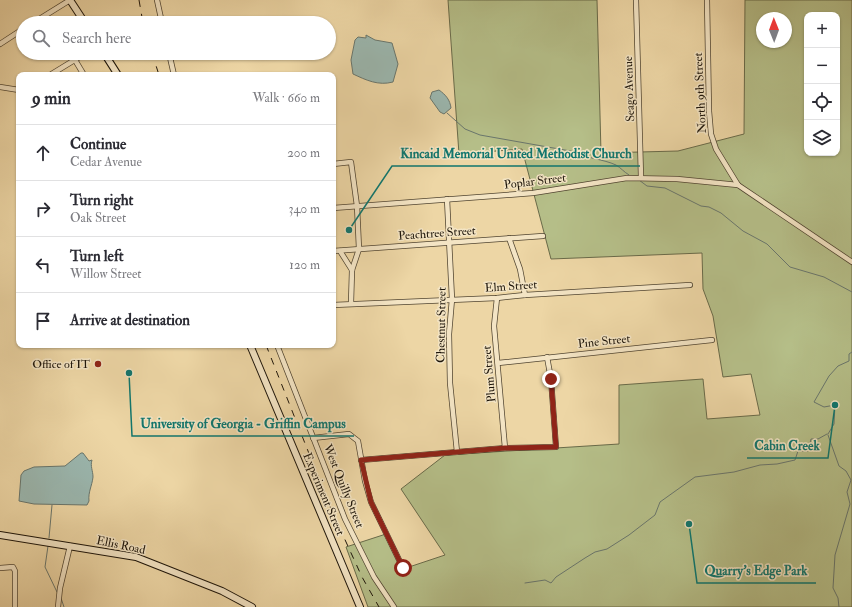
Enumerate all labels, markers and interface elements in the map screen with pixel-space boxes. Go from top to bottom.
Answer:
north arrow [756,12,792,48]
map controls [804,12,840,156]
button: + [804,12,840,48]
search box [16,16,336,60]
icon: search [30,27,52,49]
text: Search here [62,29,131,48]
button: − [804,48,840,84]
street label: North 9th Street [691,52,710,134]
street label: Seago Avenue [621,56,638,122]
button: locate [804,84,840,120]
text: 9 min [32,88,71,109]
text: Walk · 660 m [252,90,320,106]
button: layers [804,120,840,156]
text: Continue [70,135,126,154]
callout: Kincaid Memorial United Methodist Church [392,141,640,166]
icon: ahead [32,142,54,164]
text: 200 m [287,145,320,161]
text: Kincaid Memorial United Methodist Church [400,146,632,162]
text: Cedar Avenue [70,154,142,170]
street label: Poplar Street [503,170,567,193]
text: Turn right [70,191,133,210]
icon: right [32,198,54,220]
text: 340 m [289,201,320,217]
text: Oak Street [70,210,126,226]
street label: Peachtree Street [398,223,476,244]
text: Turn left [70,247,124,266]
icon: left [32,254,54,276]
text: 120 m [289,257,320,273]
text: Willow Street [70,266,142,282]
street label: Elm Street [484,277,538,296]
street label: Chestnut Street [433,287,450,363]
icon: arrive [32,310,54,332]
text: Arrive at destination [70,311,190,330]
street label: Pine Street [577,331,631,352]
street label: Plum Street [480,345,499,403]
place label: Office of IT [32,357,90,372]
marker: Office of IT [93,359,103,369]
route end [542,370,560,388]
callout: University of Georgia - Griffin Campus [132,411,354,436]
text: University of Georgia - Griffin Campus [140,416,346,433]
callout: Cabin Creek [747,433,828,458]
text: Cabin Creek [754,438,820,454]
street label: West Quilly Street [320,441,367,530]
street label: Experiment Street [299,451,348,538]
street label: Ellis Road [95,533,147,558]
callout: Quarry's Edge Park [697,558,816,583]
route start [394,559,412,577]
text: Quarry's Edge Park [704,563,808,580]

